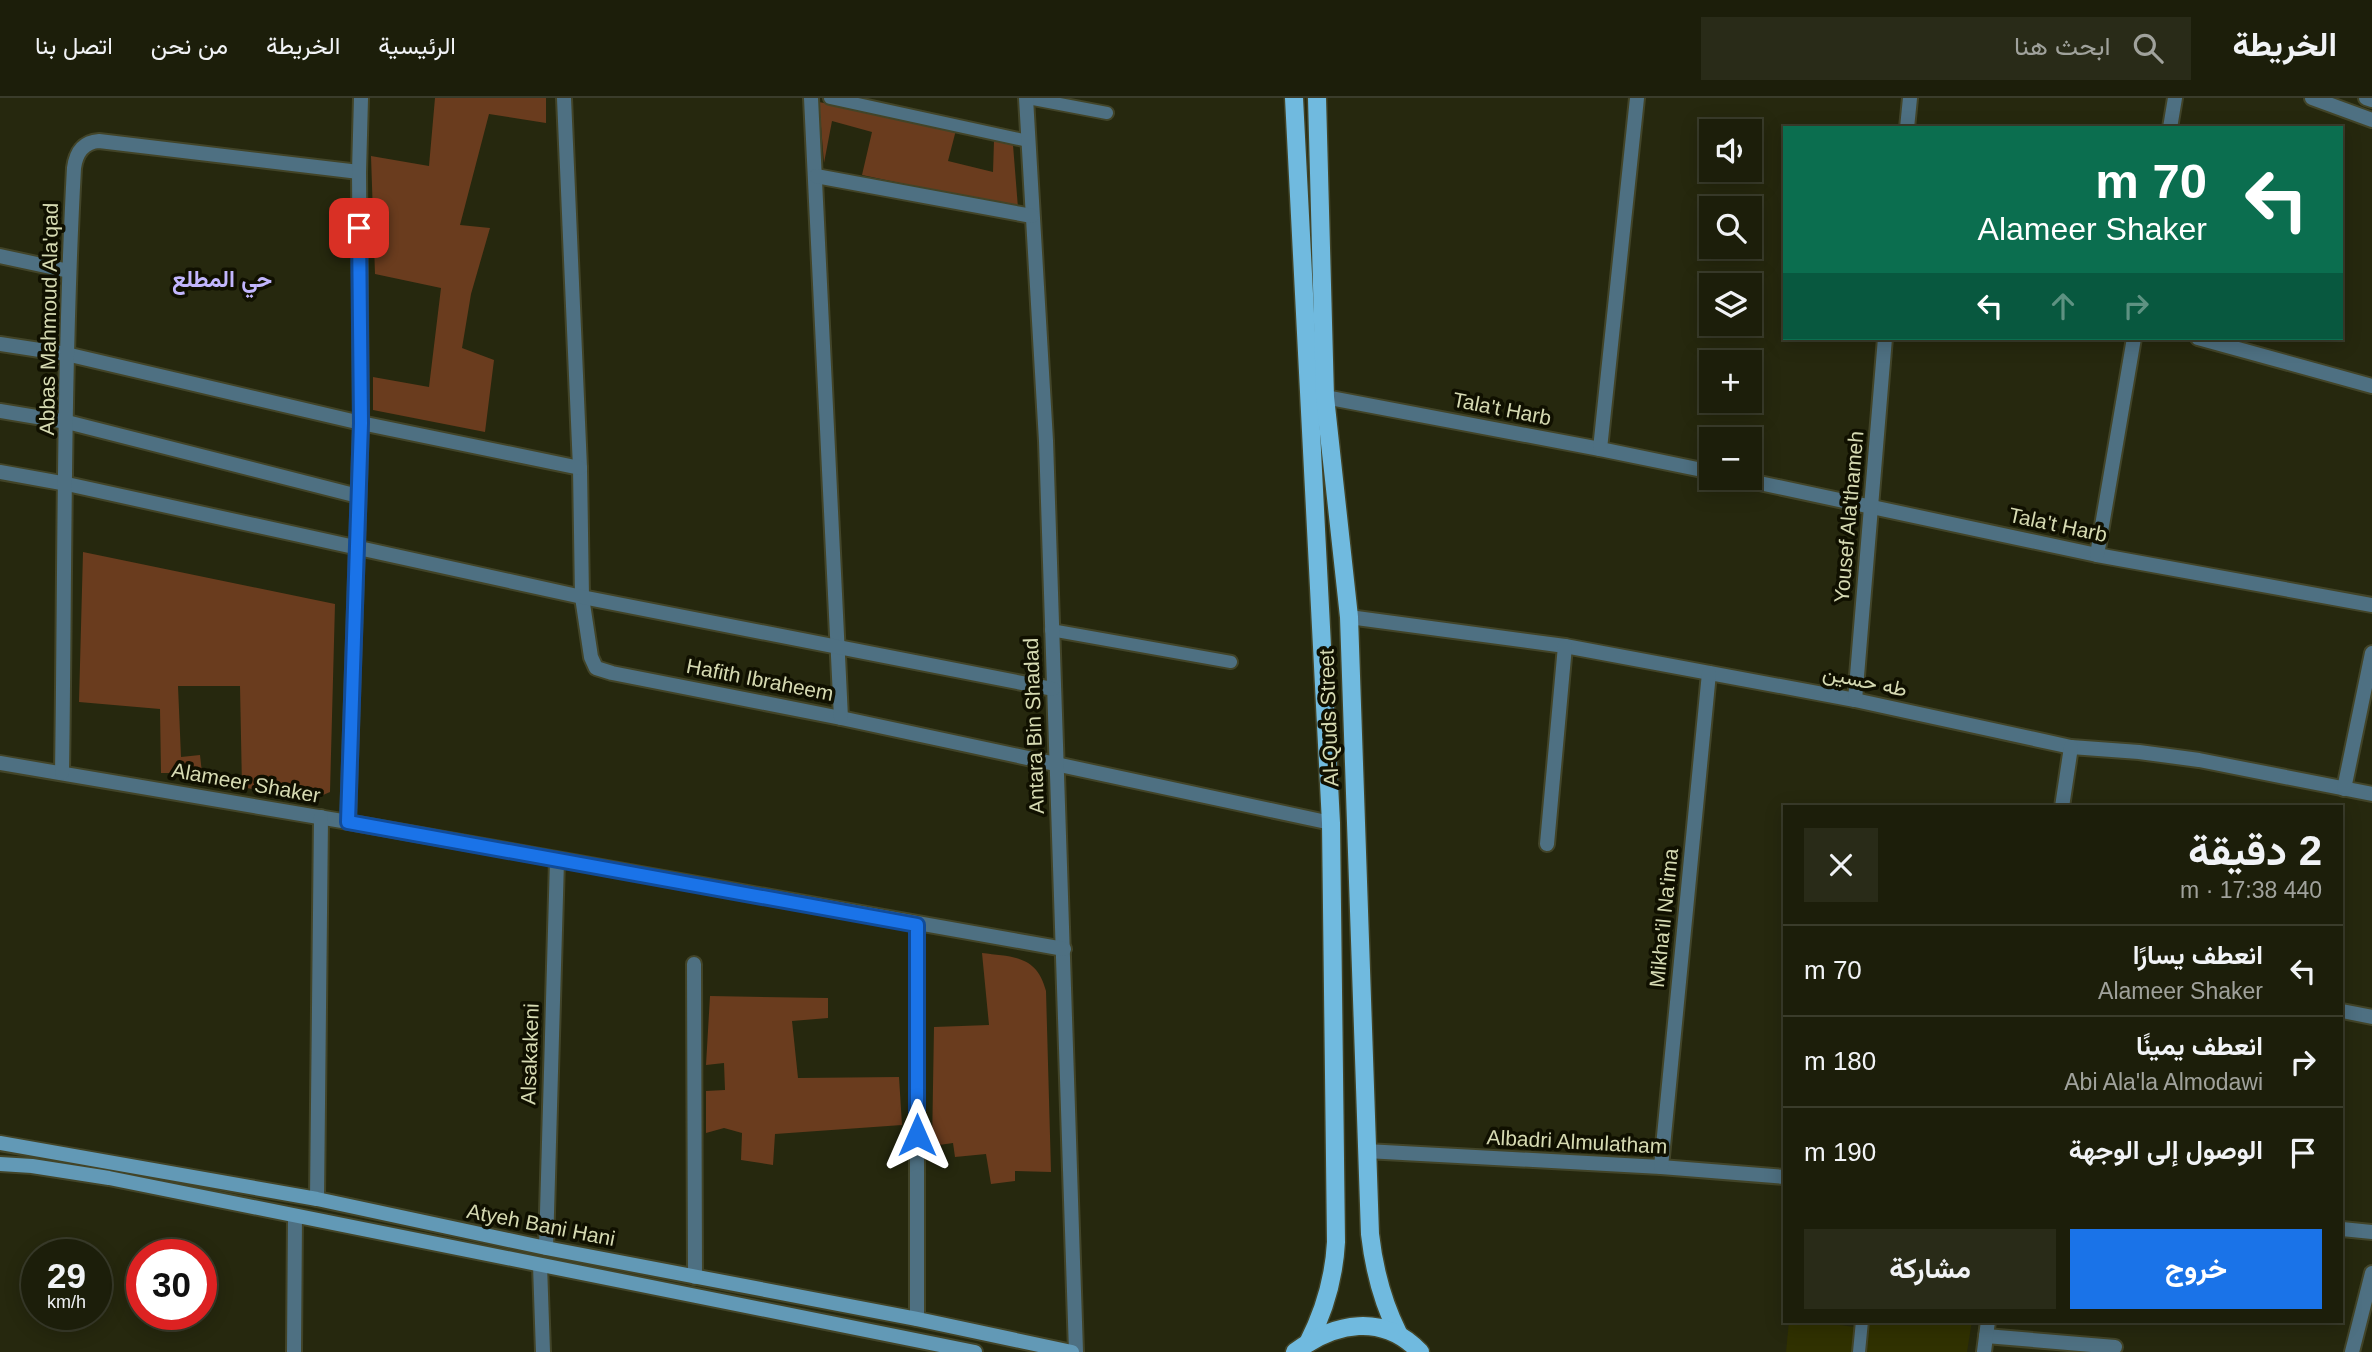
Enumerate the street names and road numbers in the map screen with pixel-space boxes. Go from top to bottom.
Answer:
street label: Abbas Mahmoud Ala'qad [35,202,62,436]
street label: Tala't Harb [1451,388,1553,429]
street label: Yousef Ala'thameh [1830,430,1867,604]
street label: Tala't Harb [2007,503,2109,546]
street label: Antara Bin Shadad [1019,638,1048,815]
street label: Al-Quds Street [1315,649,1342,787]
street label: Hafith Ibraheem [685,654,836,705]
street label: طه حسين [1821,660,1909,702]
street label: Alameer Shaker [170,758,322,807]
street label: Mikha'il Na'ima [1645,847,1682,989]
street label: Alsakakeni [516,1003,543,1105]
street label: Albadri Almulatham [1486,1125,1668,1158]
street label: Atyeh Bani Hani [465,1199,617,1250]

